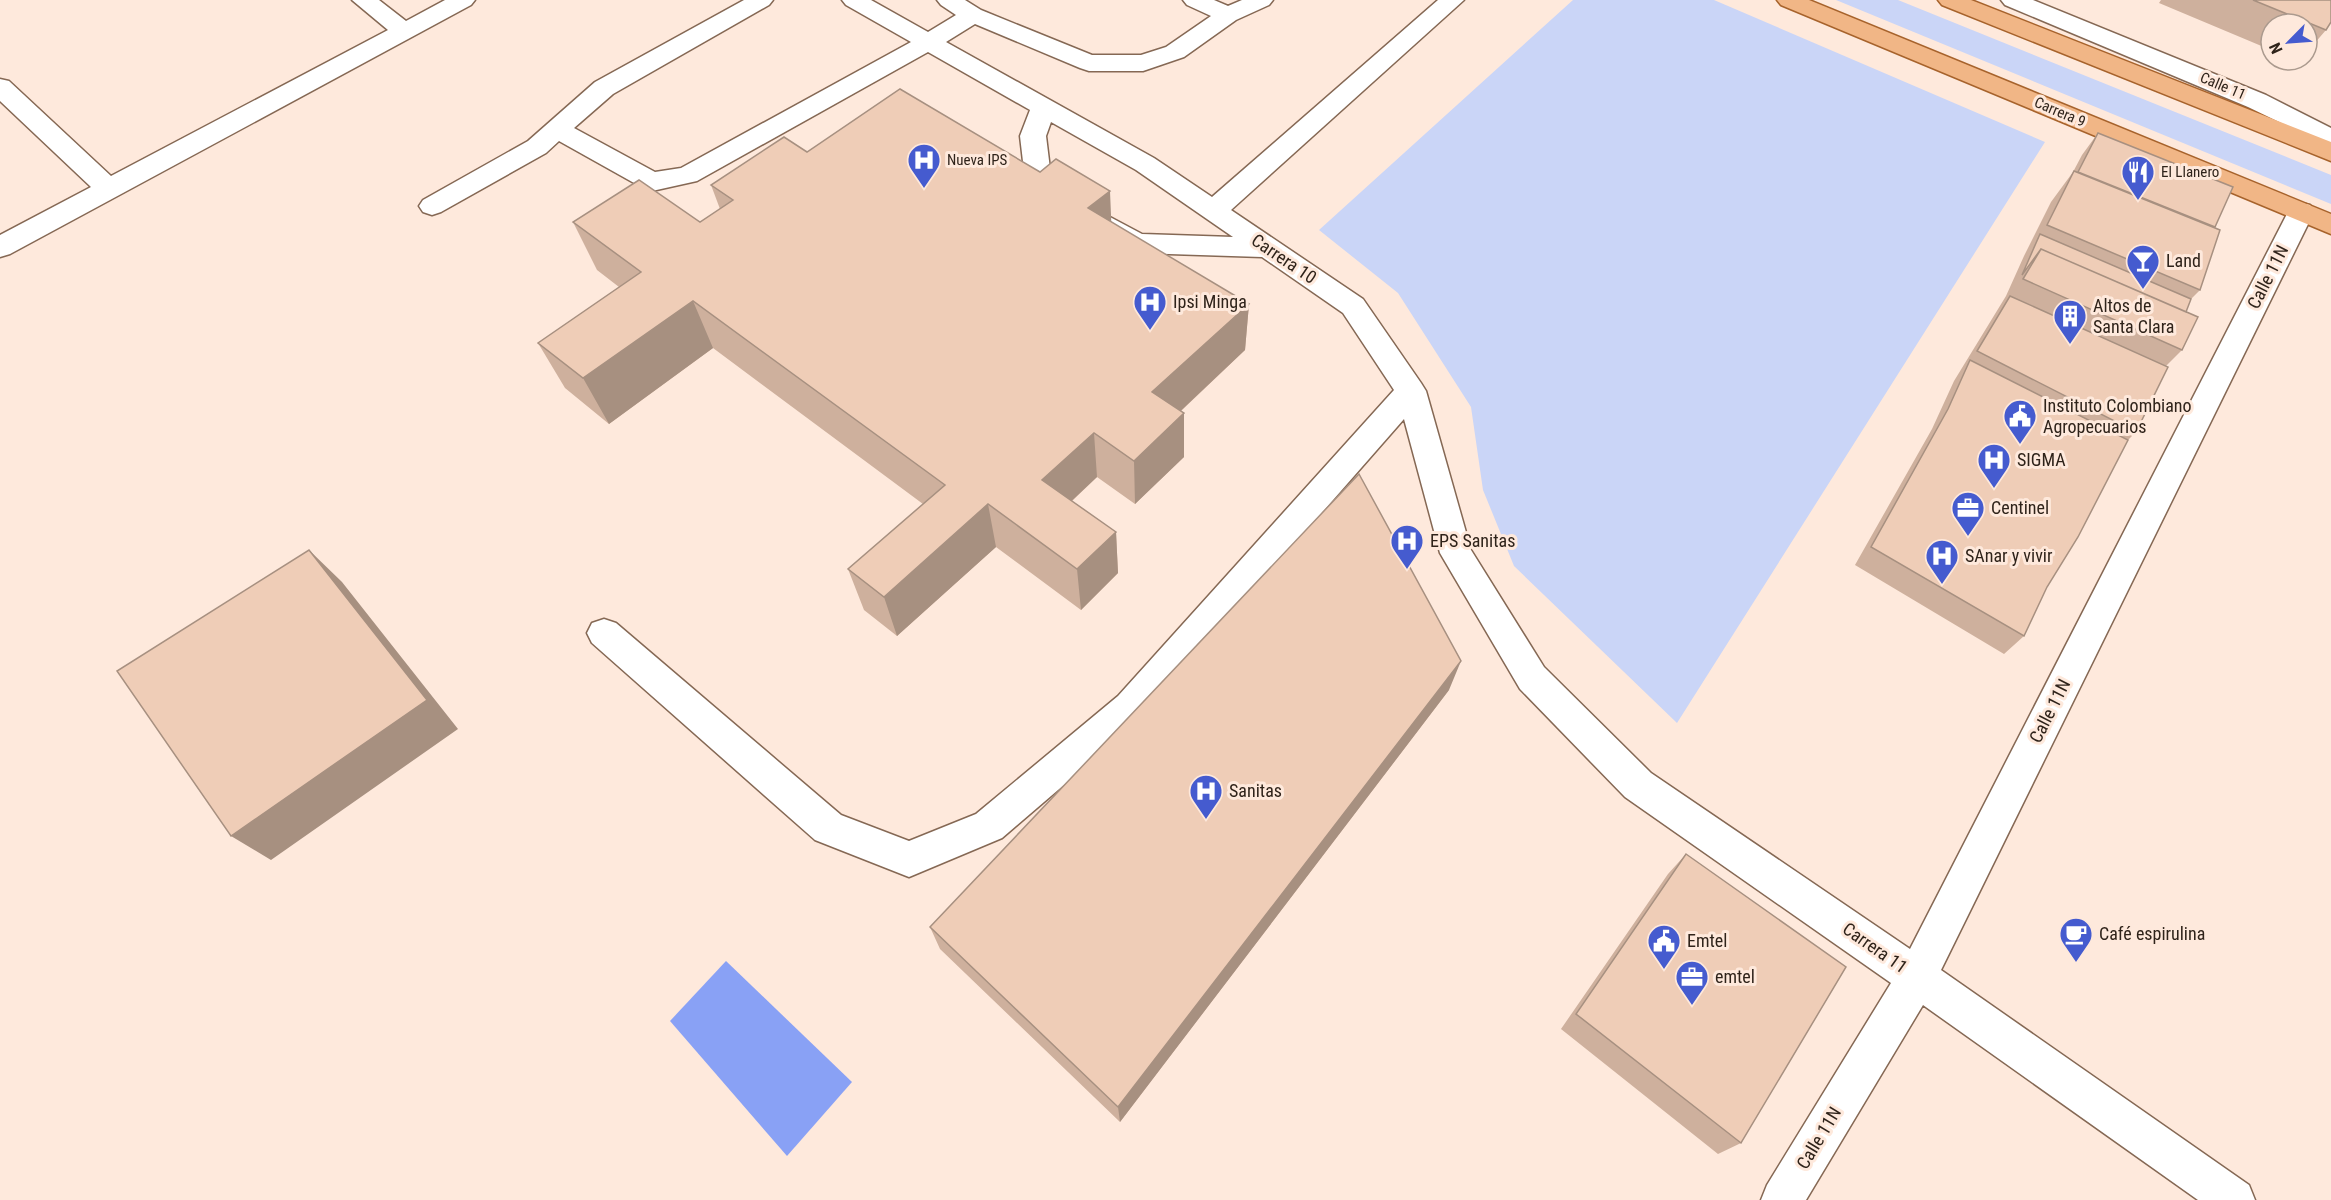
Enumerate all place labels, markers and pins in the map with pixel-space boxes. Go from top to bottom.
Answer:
hospital icon: Nueva IPS [906,142,942,189]
place label: Nueva IPS [947,151,1007,169]
restaurant icon: El Llanero [2120,154,2156,201]
place label: El Llanero [2161,163,2219,181]
bar icon: Land [2125,243,2161,290]
place label: Land [2166,250,2201,271]
hospital icon: Ipsi Minga [1132,284,1168,331]
place label: Ipsi Minga [1173,291,1247,312]
place label: Altos de Santa Clara [2093,295,2174,337]
building icon: Altos de Santa Clara [2052,298,2088,345]
place label: Instituto Colombiano Agropecuarios [2043,395,2192,437]
public building icon: Instituto Colombiano Agropecuarios [2002,398,2038,445]
hospital icon: SIGMA [1976,442,2012,489]
place label: SIGMA [2017,449,2066,470]
office icon: Centinel [1950,490,1986,537]
place label: Centinel [1991,497,2049,518]
hospital icon: EPS Sanitas [1389,523,1425,570]
place label: EPS Sanitas [1430,530,1515,551]
hospital icon: SAnar y vivir [1924,538,1960,585]
place label: SAnar y vivir [1965,545,2053,566]
hospital icon: Sanitas [1188,773,1224,820]
place label: Sanitas [1229,780,1282,801]
cafe icon: Café espirulina [2058,916,2094,963]
public building icon: Emtel [1646,923,1682,970]
place label: Café espirulina [2099,923,2205,944]
place label: Emtel [1687,930,1727,951]
office icon: emtel [1674,959,1710,1006]
place label: emtel [1715,966,1755,987]

